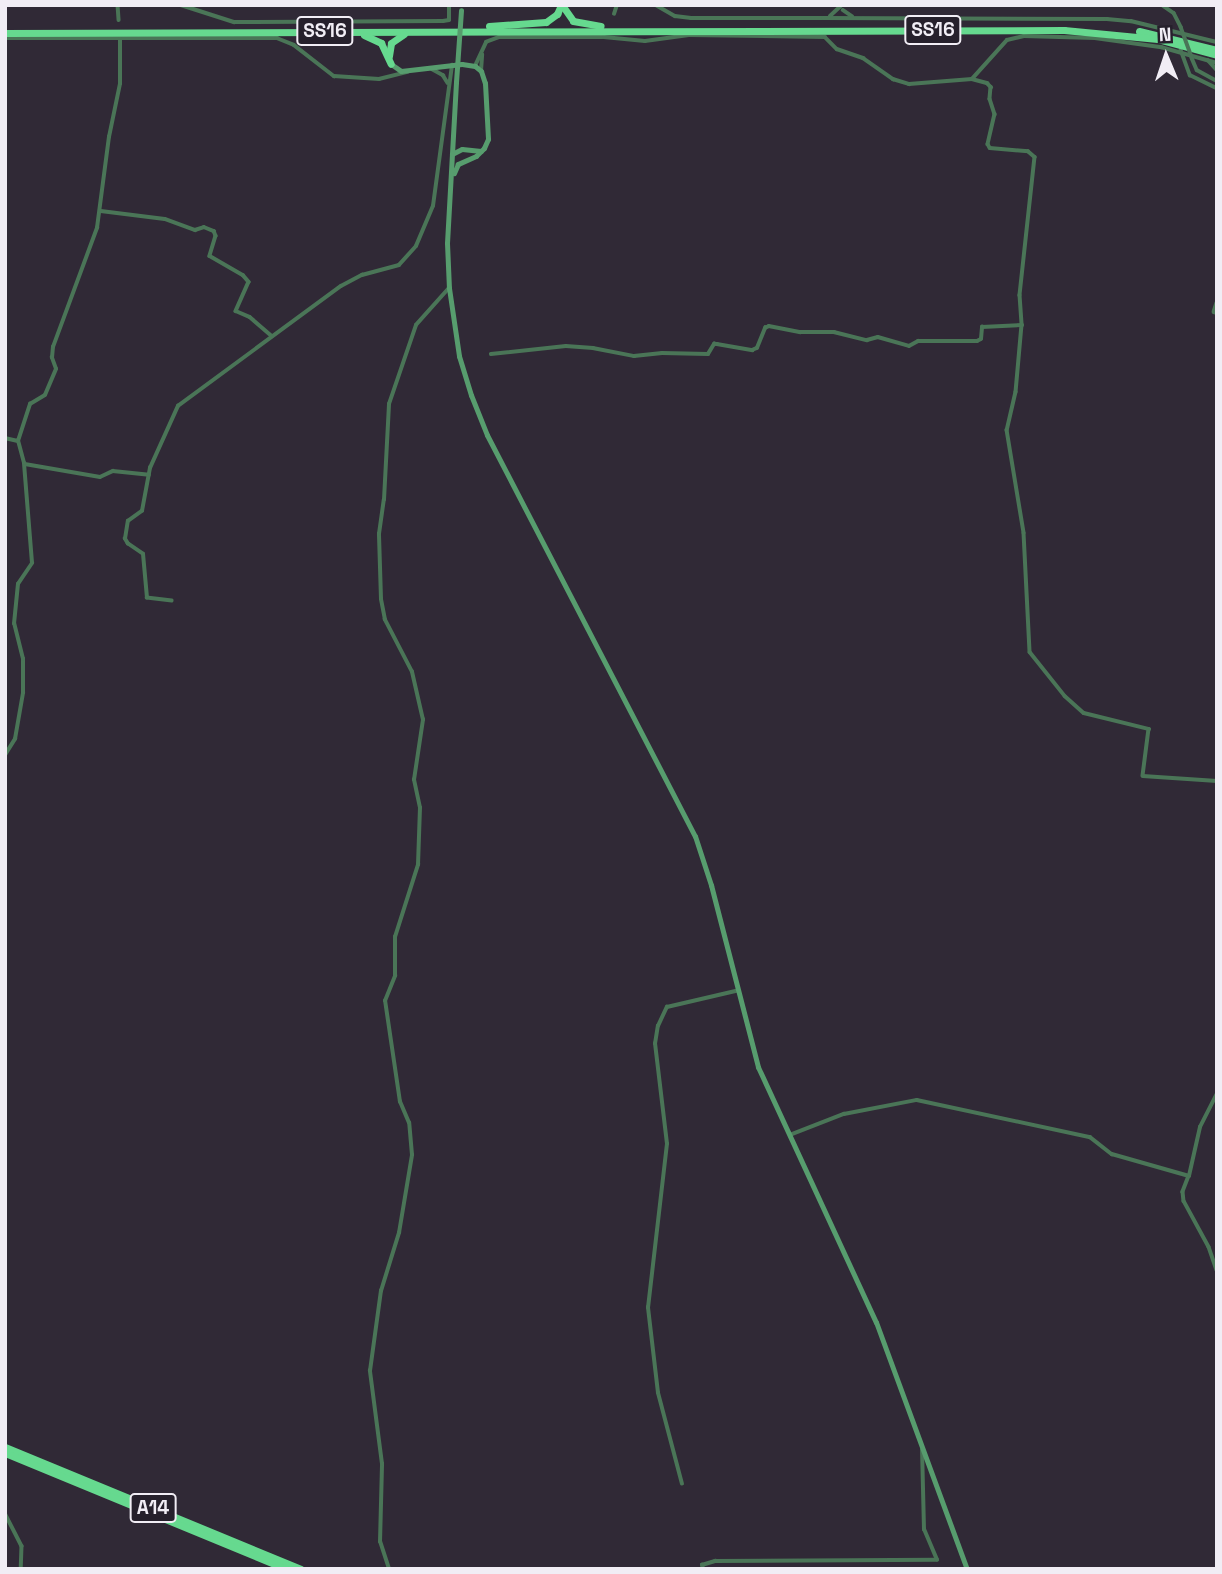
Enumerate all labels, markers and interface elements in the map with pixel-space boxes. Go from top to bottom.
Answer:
road number: SS16 [903,14,963,46]
road number: SS16 [295,16,355,46]
north arrow [1131,21,1201,91]
text: N [1158,22,1172,47]
road number: A14 [128,1492,178,1524]

